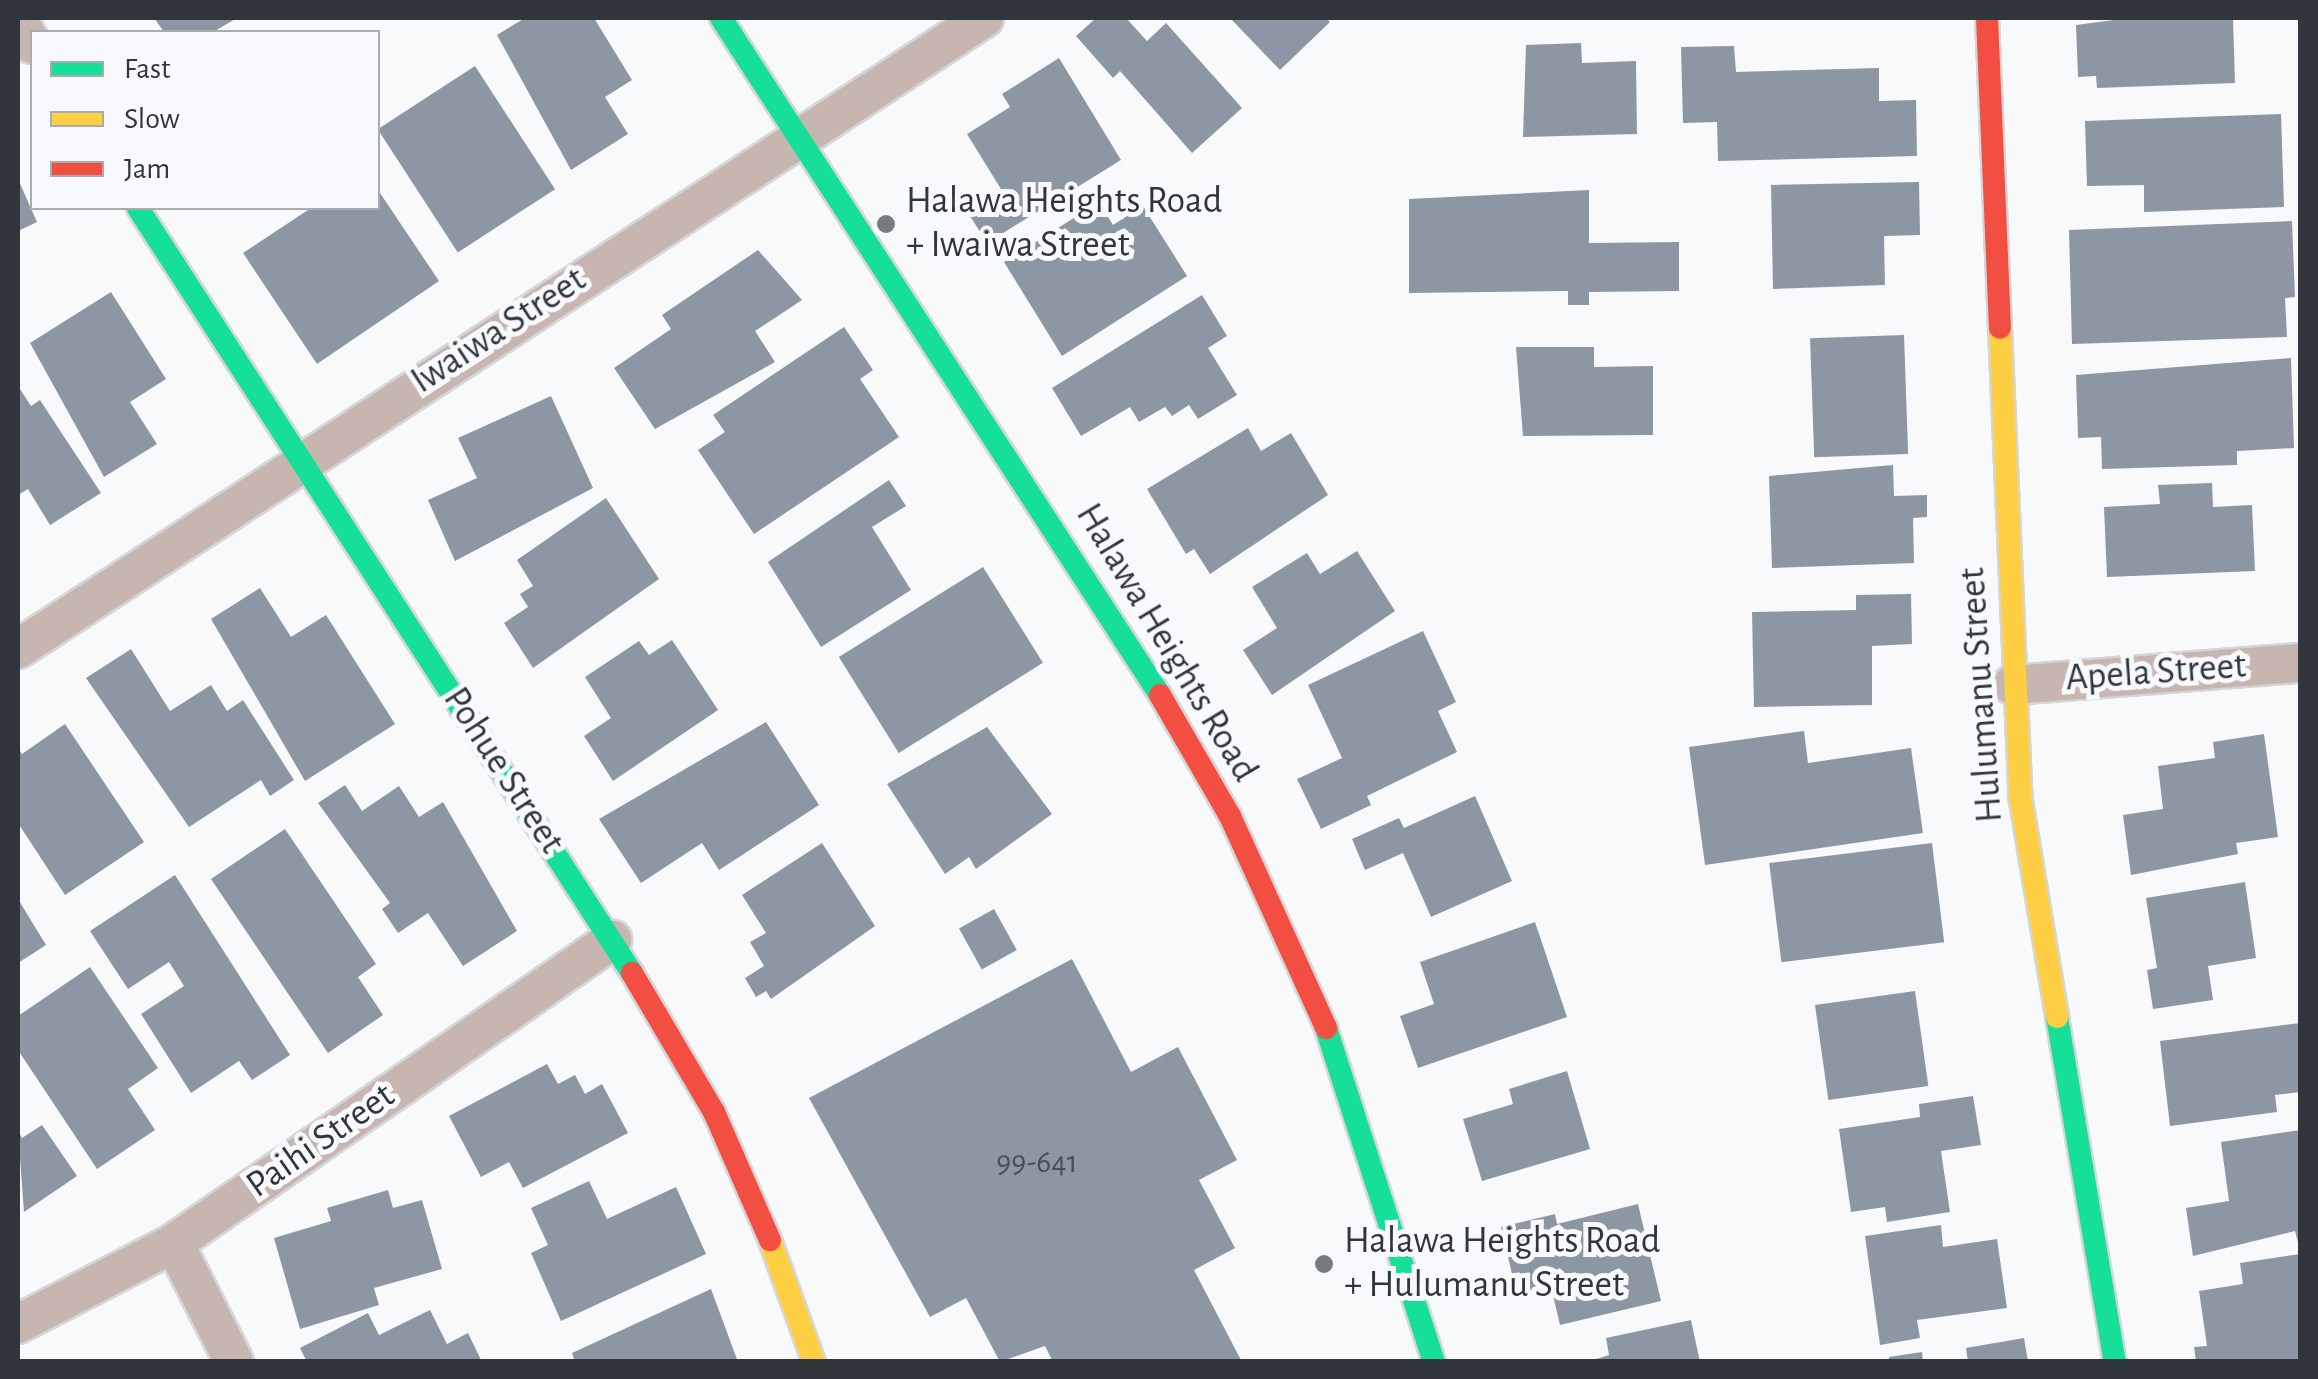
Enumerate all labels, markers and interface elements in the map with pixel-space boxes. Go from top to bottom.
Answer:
legend [30,30,380,210]
text: Fast [124,54,171,84]
text: Slow [124,104,180,134]
text: Jam [124,154,170,184]
place label: Halawa Heights Road + Iwaiwa Street [906,179,1222,268]
marker: Halawa Heights Road + Iwaiwa Street [875,213,897,235]
street label: Iwaiwa Street [403,258,595,404]
street label: Halawa Heights Road [1065,496,1267,790]
street label: Hulumanu Street [1950,566,2014,824]
street label: Apela Street [2064,644,2248,702]
street label: Pohue Street [432,679,574,863]
street label: Paihi Street [238,1074,404,1208]
house number: 99-641 [996,1143,1078,1181]
place label: Halawa Heights Road + Hulumanu Street [1344,1219,1660,1308]
marker: Halawa Heights Road + Hulumanu Street [1313,1253,1335,1275]

